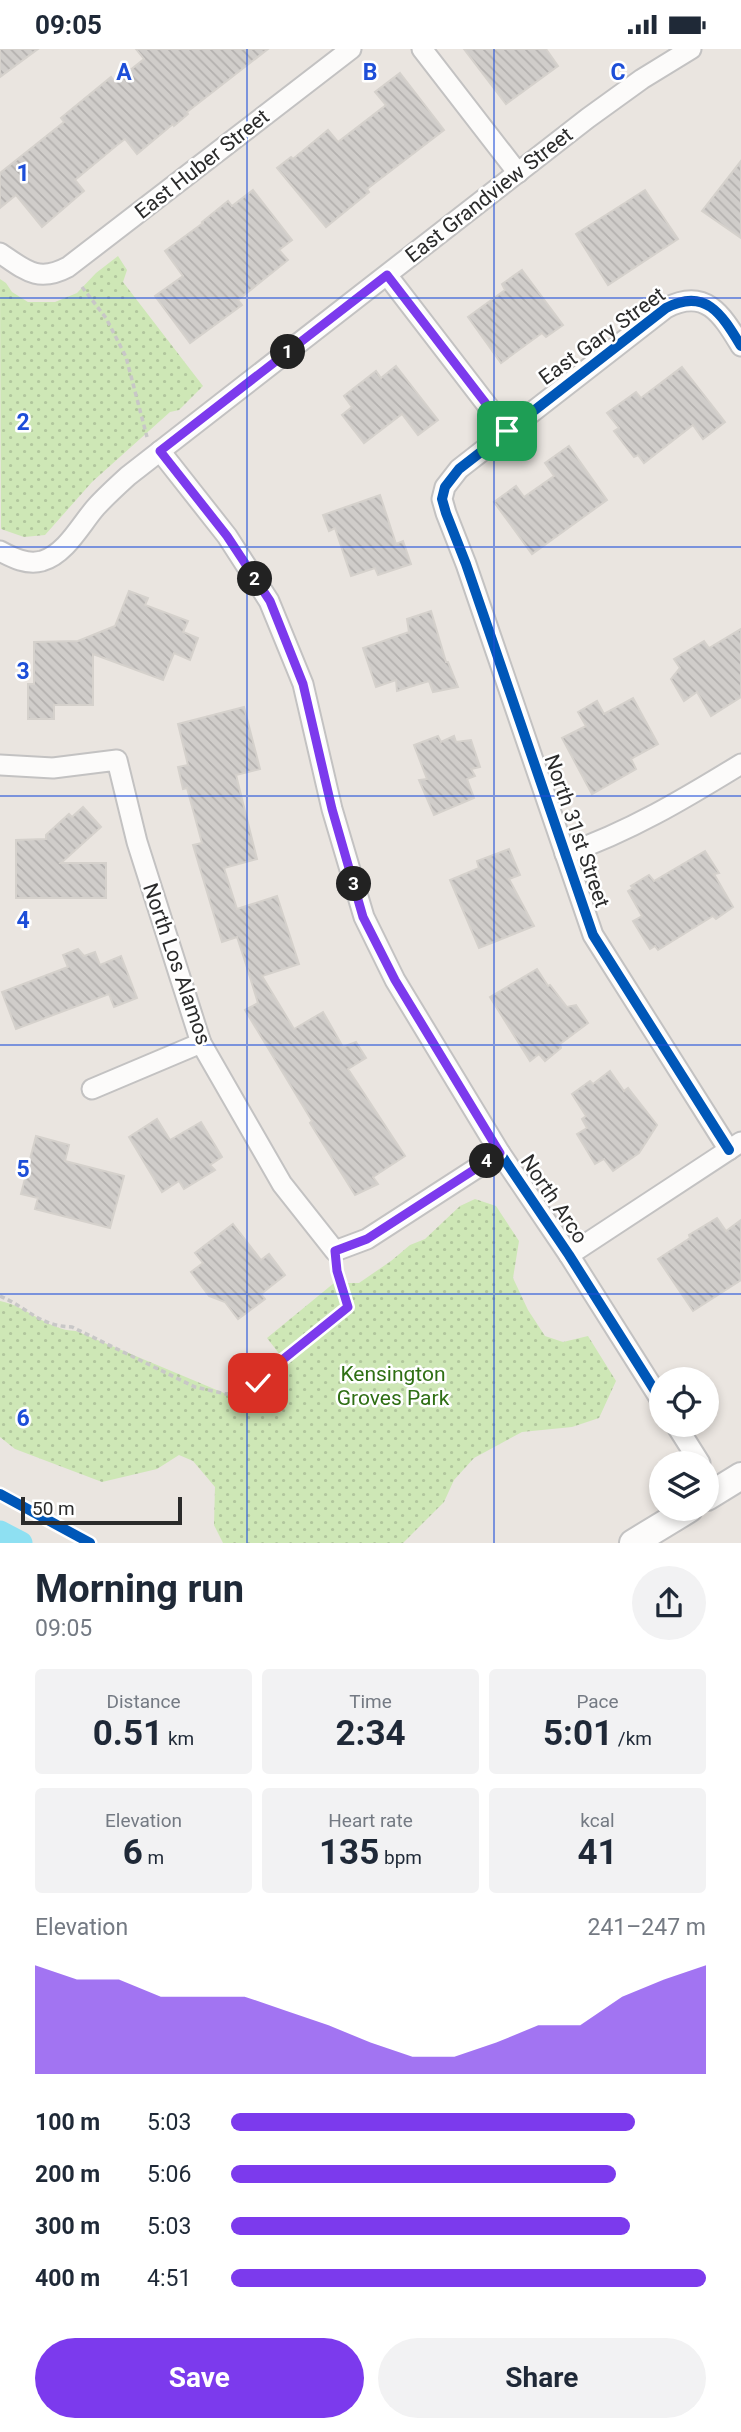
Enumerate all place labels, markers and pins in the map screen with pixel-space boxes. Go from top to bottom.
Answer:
pin: 1 [270,335,306,369]
pin [477,401,537,461]
pin: 2 [238,561,272,597]
pin: 3 [336,867,372,901]
pin: 4 [470,1143,504,1179]
pin [228,1353,288,1413]

